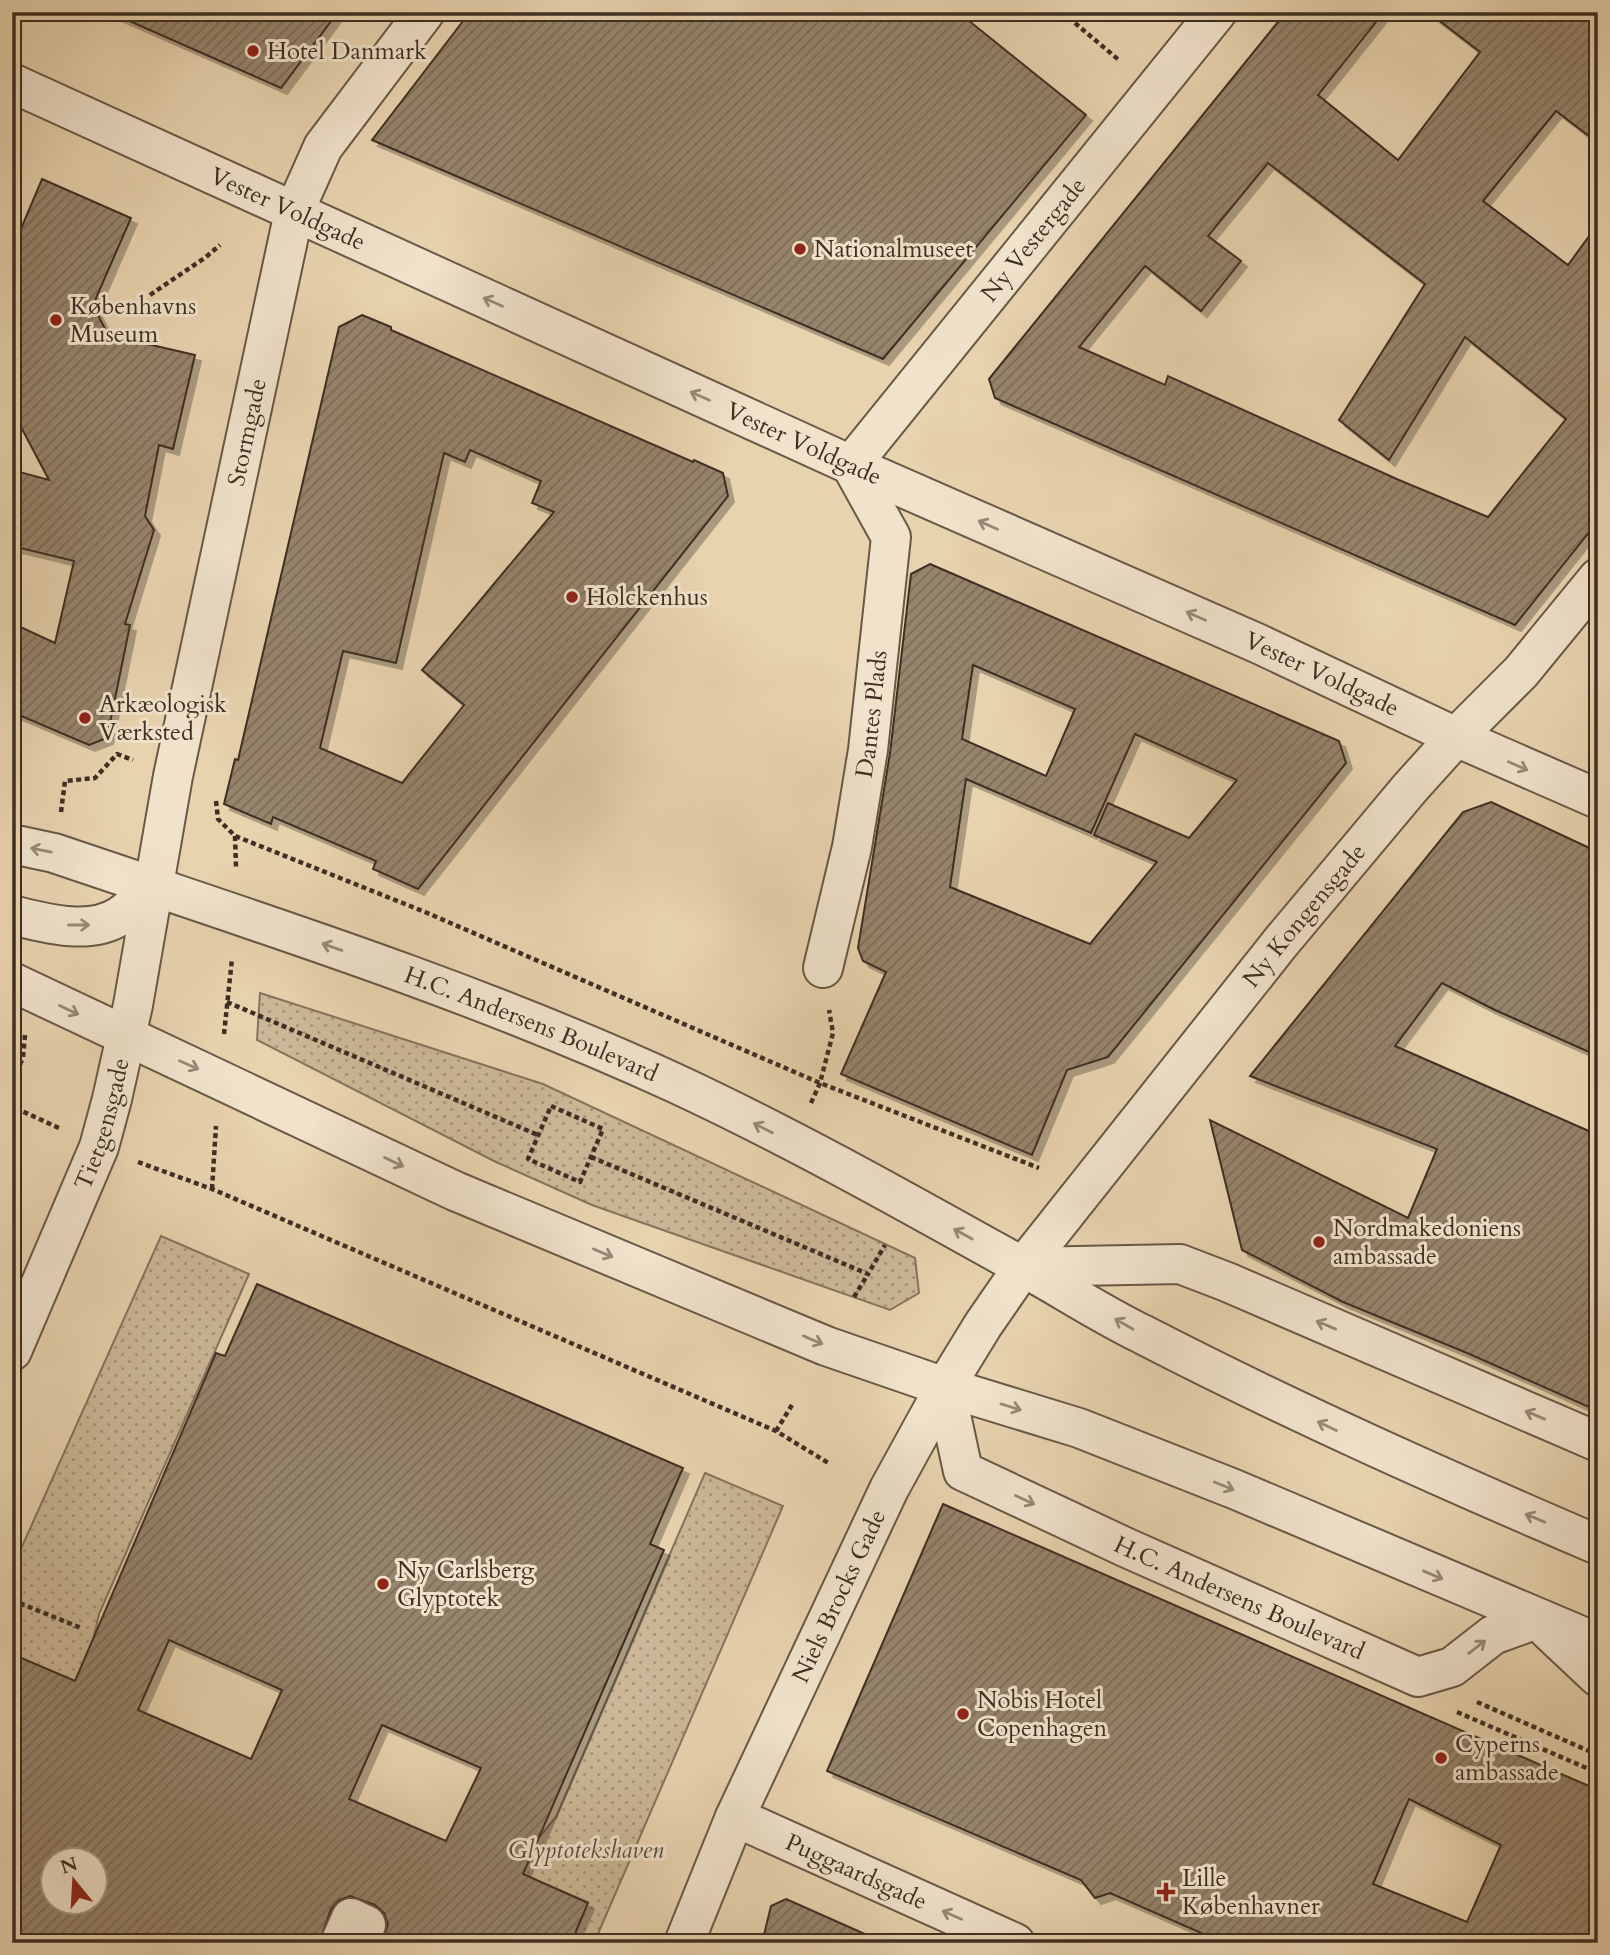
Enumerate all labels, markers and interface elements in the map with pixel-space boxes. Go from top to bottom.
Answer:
place label: Hotel Danmark [267,35,427,68]
marker: Hotel Danmark [245,43,261,59]
street label: Vester Voldgade [205,159,371,259]
street label: Ny Vestergade [973,171,1094,309]
place label: Nationalmuseet [814,233,974,266]
marker: Nationalmuseet [792,241,808,257]
place label: Københavns Museum [70,290,196,351]
one-way arrow [482,295,504,308]
marker: Københavns Museum [48,312,64,328]
street label: Stormgade [220,375,275,489]
one-way arrow [690,389,711,402]
street label: Vester Voldgade [721,394,887,493]
one-way arrow [978,518,999,531]
place label: Holckenhus [586,581,708,614]
marker: Holckenhus [564,589,580,605]
one-way arrow [1186,609,1207,622]
street label: Vester Voldgade [1239,624,1404,725]
street label: Dantes Plads [848,649,896,780]
place label: Arkæologisk Værksted [99,688,227,749]
marker: Arkæologisk Værksted [77,710,93,726]
one-way arrow [1507,760,1528,773]
street label: Ny Kongensgade [1235,837,1374,995]
one-way arrow [30,843,53,857]
one-way arrow [68,918,91,932]
one-way arrow [321,940,343,953]
street label: H.C. Andersens Boulevard [400,959,663,1090]
one-way arrow [58,1003,79,1017]
street label: Tietgensgade [67,1055,138,1195]
one-way arrow [178,1059,199,1072]
one-way arrow [753,1120,773,1134]
one-way arrow [383,1156,404,1169]
place label: Nordmakedoniens ambassade [1333,1212,1521,1273]
one-way arrow [954,1227,974,1241]
marker: Nordmakedoniens ambassade [1311,1234,1327,1250]
one-way arrow [592,1247,613,1260]
one-way arrow [1114,1317,1134,1331]
one-way arrow [1316,1318,1337,1331]
one-way arrow [801,1335,823,1348]
one-way arrow [999,1402,1021,1415]
one-way arrow [1525,1408,1546,1421]
one-way arrow [1317,1419,1338,1432]
one-way arrow [1213,1480,1234,1493]
one-way arrow [1014,1494,1035,1507]
street label: Niels Brocks Gade [784,1504,894,1688]
one-way arrow [1525,1511,1546,1524]
street label: H.C. Andersens Boulevard [1108,1528,1370,1668]
place label: Ny Carlsberg Glyptotek [397,1554,535,1615]
one-way arrow [1422,1569,1444,1582]
marker: Ny Carlsberg Glyptotek [375,1576,391,1592]
one-way arrow [1467,1640,1486,1655]
place label: Nobis Hotel Copenhagen [977,1684,1108,1745]
marker: Nobis Hotel Copenhagen [955,1706,971,1722]
place label: Cyperns ambassade [1455,1728,1559,1789]
marker: Cyperns ambassade [1433,1750,1449,1766]
street label: Puggaardsgade [780,1826,932,1918]
park label: Glyptotekshaven [508,1834,664,1867]
north arrow [38,1846,108,1916]
text: N [57,1851,81,1881]
place label: Lille Københavner [1182,1862,1320,1923]
marker: Lille Københavner [1156,1882,1176,1902]
one-way arrow [942,1908,963,1921]

